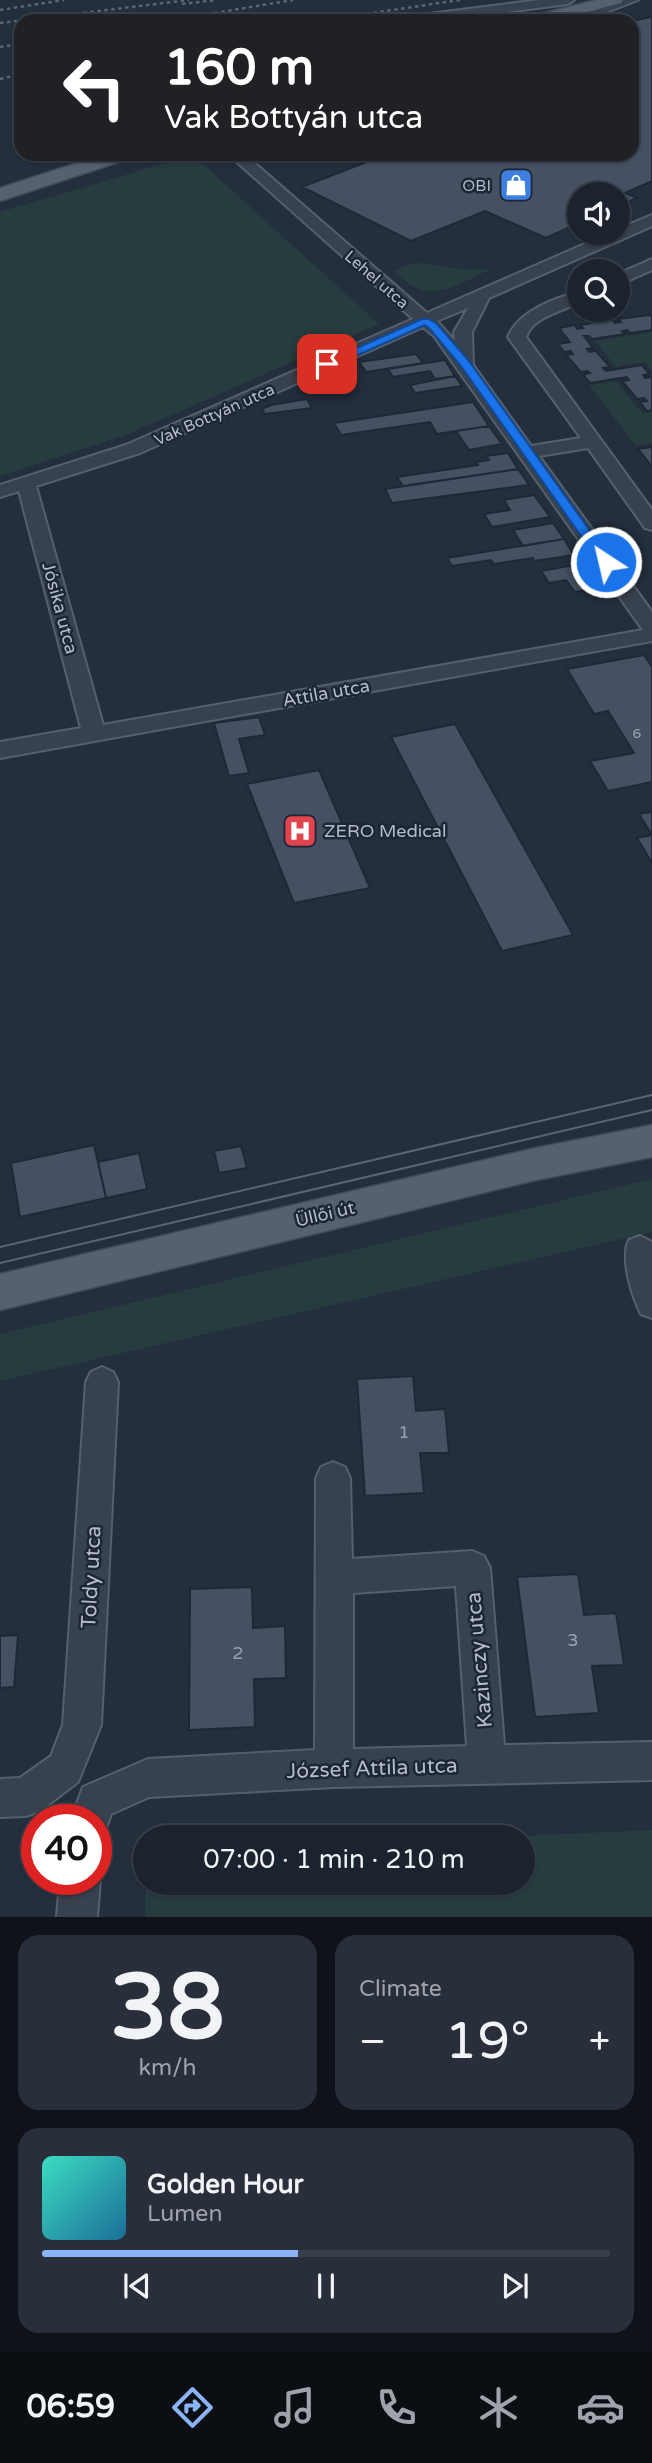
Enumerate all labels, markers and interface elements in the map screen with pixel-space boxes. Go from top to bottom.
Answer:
text: 160 m [164,39,314,98]
icon: left [49,42,140,133]
text: Vak Bottyán utca [164,99,423,137]
shop icon: OBI [497,166,535,204]
place label: OBI [462,176,491,196]
map controls [567,182,630,322]
button: sound [567,182,630,245]
street label: Lehel utca [340,246,413,313]
button: search [567,259,630,322]
pin [297,334,357,394]
icon: arrive [308,345,346,383]
street label: Vak Bottyán utca [151,379,278,450]
position arrow [569,525,643,599]
street label: Jósika utca [37,560,83,656]
street label: Attila utca [281,675,371,711]
house number: 6 [633,725,642,742]
hospital icon: ZERO Medical [281,812,319,850]
place label: ZERO Medical [324,820,446,842]
street label: Üllői út [293,1196,357,1232]
house number: 1 [398,1421,410,1443]
street label: Toldy utca [76,1525,107,1629]
street label: Kazinczy utca [461,1591,498,1729]
house number: 3 [567,1629,579,1651]
house number: 2 [232,1642,244,1664]
street label: József Attila utca [286,1753,458,1784]
speed limit sign: 40 [21,1804,112,1895]
text: 07:00 · 1 min · 210 m [203,1844,465,1875]
text: 38 [110,1953,225,2063]
text: Climate [359,1975,442,2003]
text: 19° [445,2010,530,2073]
text: − [359,2019,386,2065]
text: + [589,2019,610,2065]
text: km/h [139,2054,196,2082]
text: Golden Hour [147,2169,304,2200]
text: Lumen [147,2200,222,2228]
icon: previous [118,2267,156,2305]
icon: pause [307,2267,345,2305]
icon: next [496,2267,534,2305]
icon: directions [168,2383,217,2432]
icon: music [270,2383,319,2432]
icon: phone [372,2383,421,2432]
icon: climate [474,2383,523,2432]
icon: car [576,2383,625,2432]
text: 06:59 [27,2388,115,2426]

